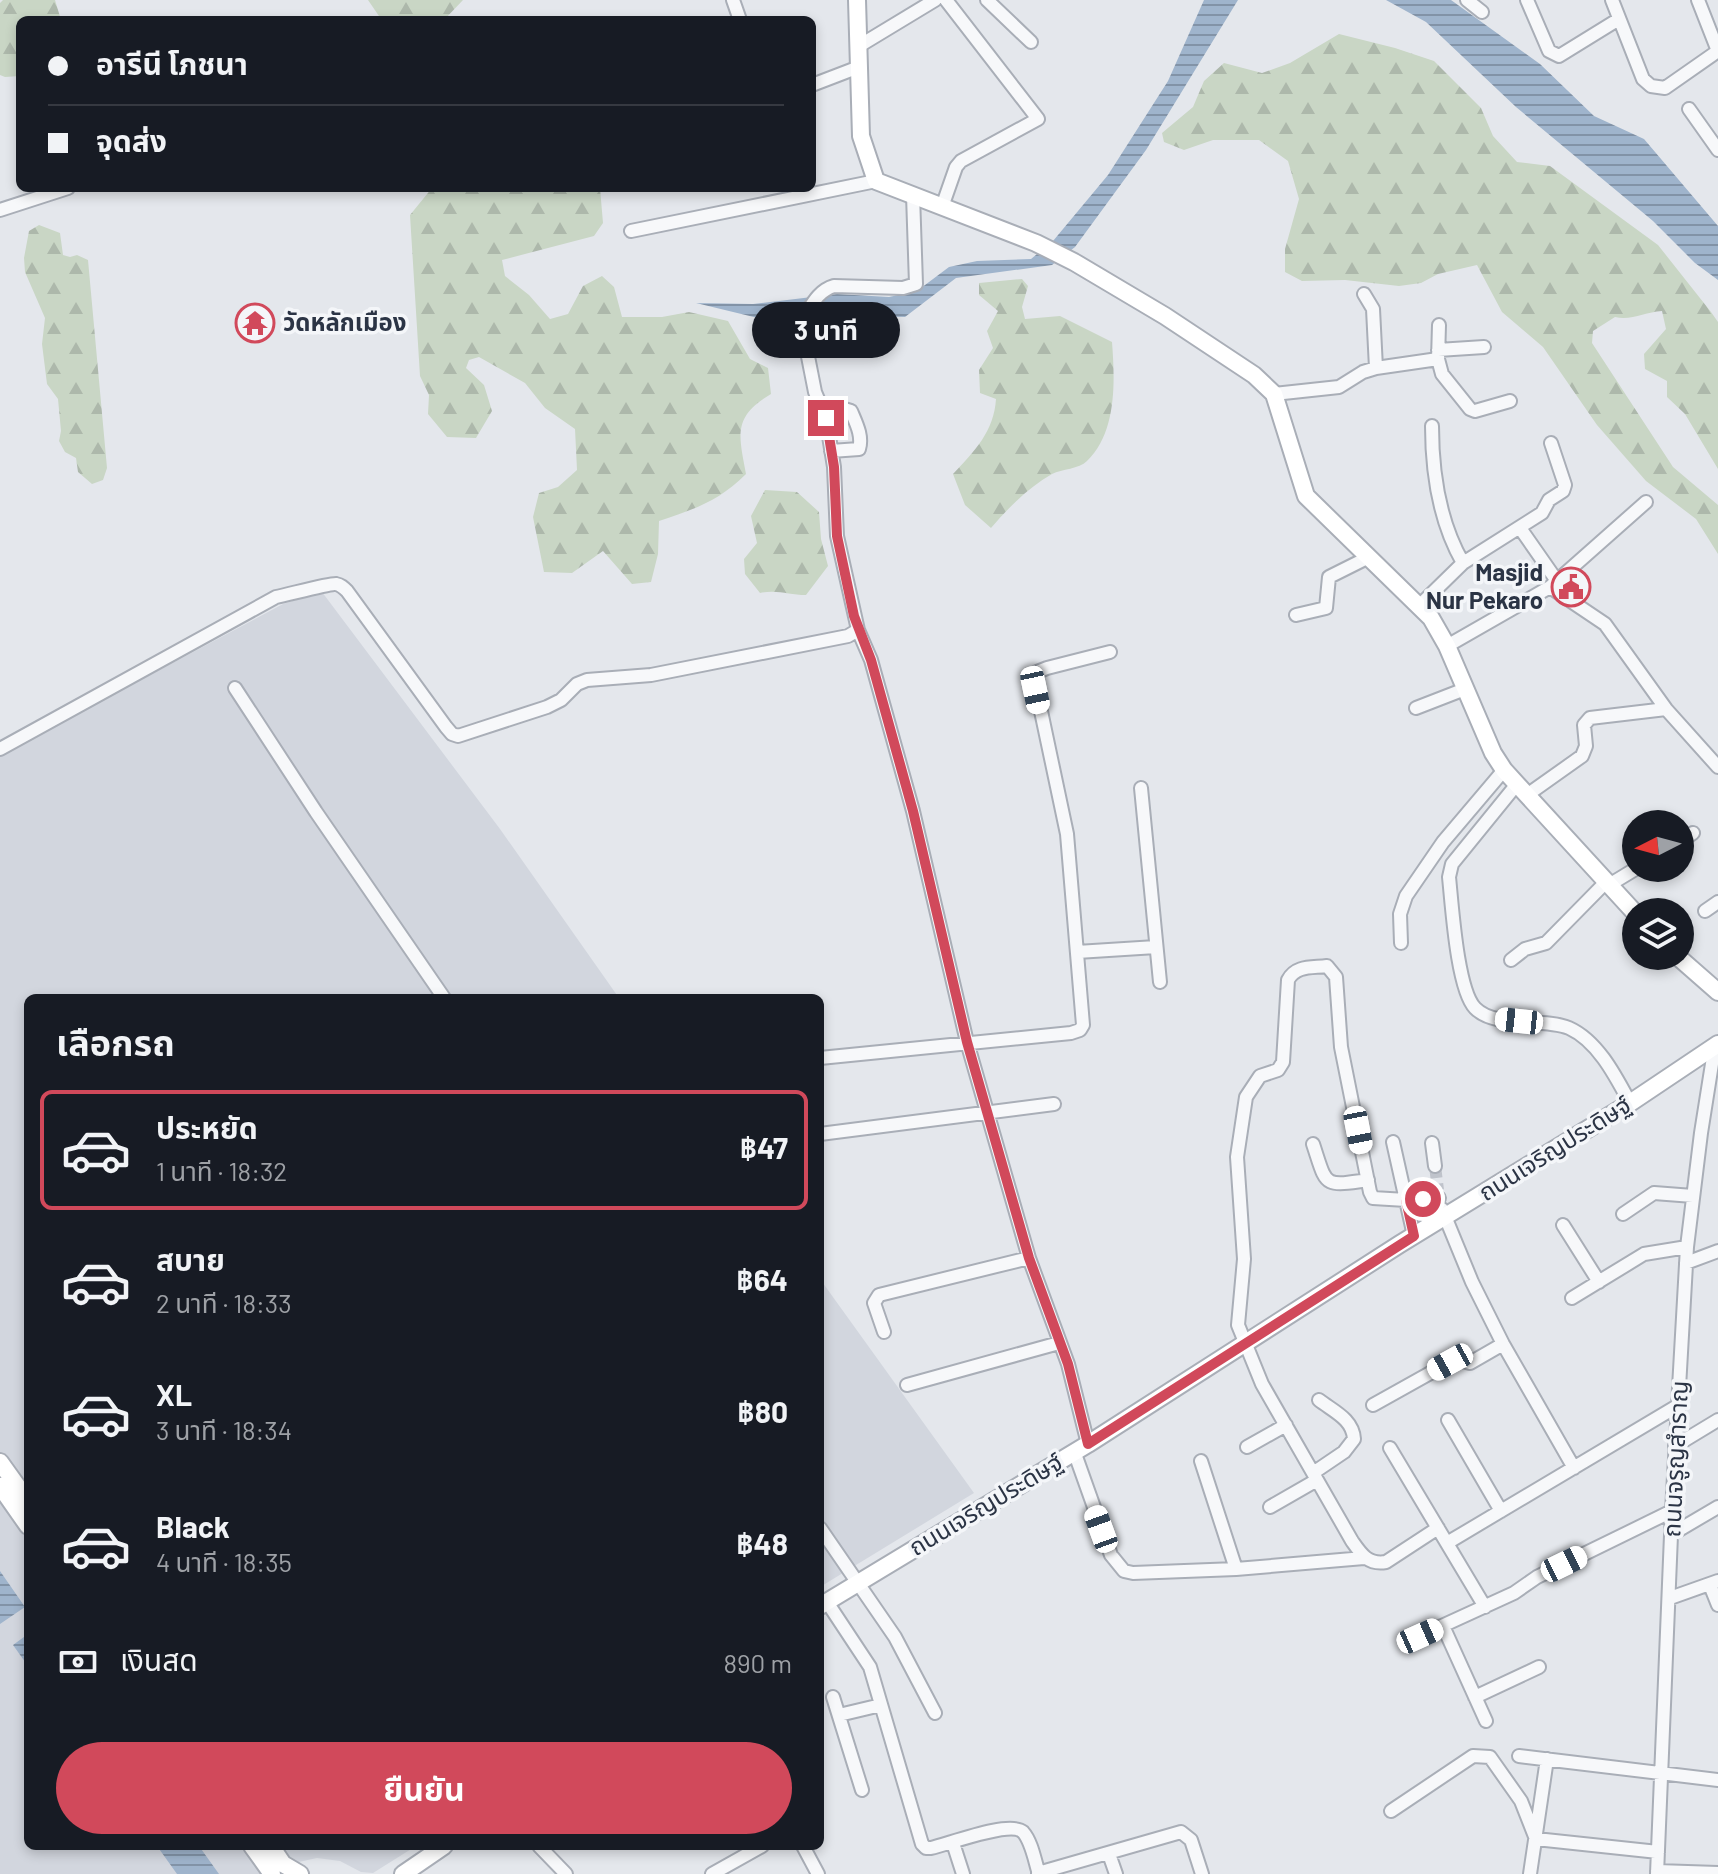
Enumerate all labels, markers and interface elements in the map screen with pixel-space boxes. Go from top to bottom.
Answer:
text: อารีนี โภชนา [96,45,248,81]
text: จุดส่ง [96,122,167,158]
temple icon: วัดหลักเมือง [234,302,276,344]
callout: 3 นาที [752,302,900,358]
place label: วัดหลักเมือง [283,307,406,336]
text: 3 นาที [794,314,858,345]
route end [808,400,844,436]
place label: Masjid Nur Pekaro [1426,557,1543,614]
public building icon: Masjid Nur Pekaro [1550,566,1592,608]
car [1018,664,1052,716]
north arrow [1622,810,1694,882]
map controls [1622,810,1694,970]
button: layers [1622,898,1694,970]
car [1494,1007,1544,1035]
text: เลือกรถ [56,1020,175,1063]
street label: ถนนเจริญประดิษฐ์ [1473,1089,1636,1206]
car [1342,1104,1374,1156]
text: ประหยัด [156,1109,258,1145]
icon: car [60,1114,132,1186]
text: ฿47 [740,1129,788,1165]
text: 1 นาที · 18:32 [156,1155,287,1186]
route start [1405,1181,1441,1217]
text: สบาย [156,1241,225,1277]
icon: car [60,1246,132,1318]
text: ฿64 [736,1261,788,1297]
text: 2 นาที · 18:33 [156,1287,292,1318]
car [1423,1340,1477,1384]
text: XL [156,1376,192,1412]
icon: car [60,1378,132,1450]
street label: ถนนจรูญสำราญ [1656,1380,1695,1538]
text: ฿80 [737,1393,788,1429]
text: 3 นาที · 18:34 [156,1414,292,1445]
street label: ถนนเจริญประดิษฐ์ [903,1446,1068,1561]
car [1082,1502,1120,1556]
text: Black [156,1508,230,1544]
icon: car [60,1510,132,1582]
text: ฿48 [736,1525,788,1561]
car [1537,1543,1591,1585]
text: 4 นาที · 18:35 [156,1546,292,1577]
car [1393,1615,1447,1657]
icon: cash [56,1640,100,1684]
text: เงินสด [120,1641,198,1677]
text: 890 m [724,1647,792,1678]
button: ยืนยัน [56,1742,792,1834]

